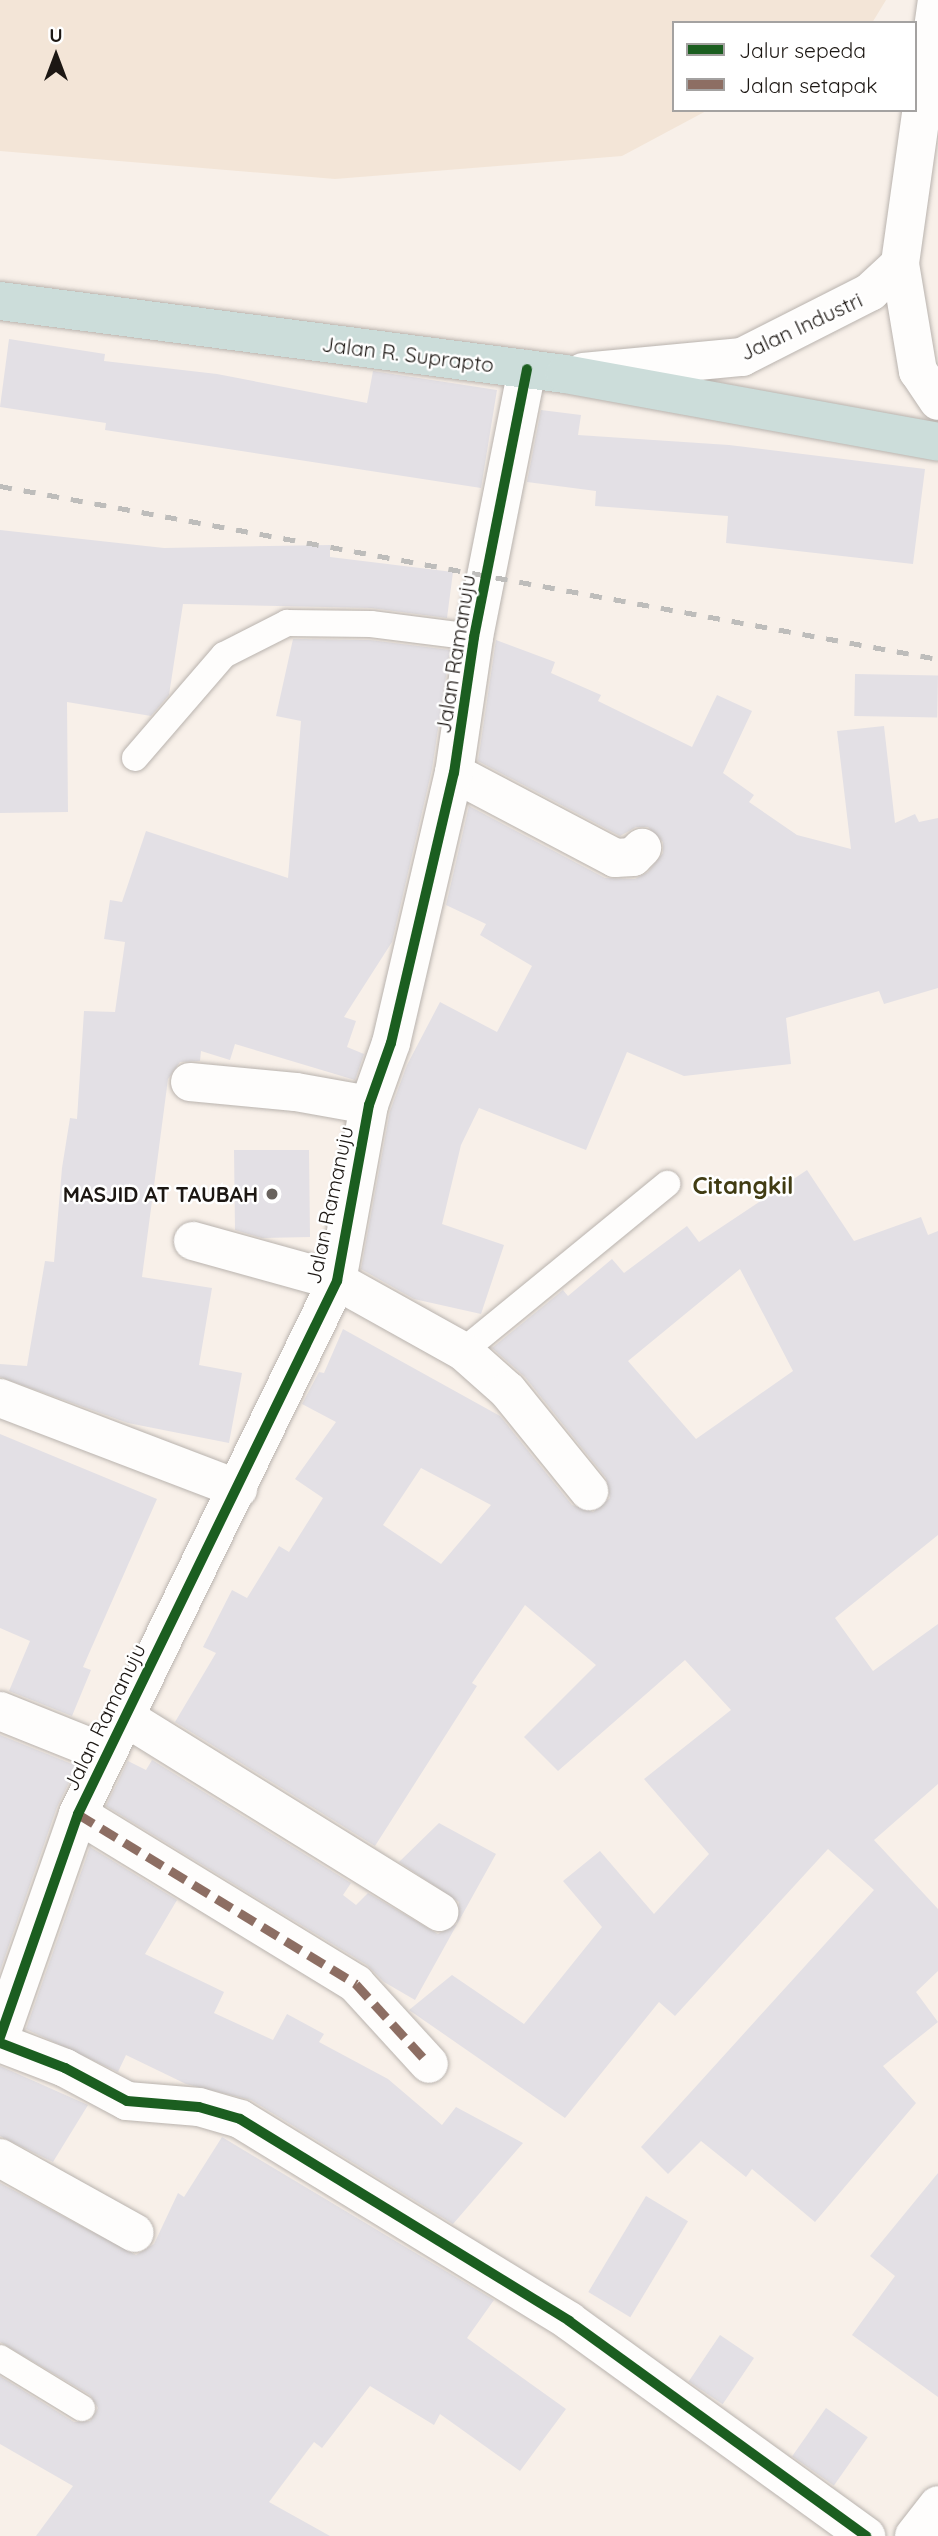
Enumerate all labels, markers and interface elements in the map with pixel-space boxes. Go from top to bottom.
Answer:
north arrow [21,21,91,91]
legend [672,21,917,112]
text: U [49,23,63,47]
text: Jalur sepeda [739,37,866,63]
text: Jalan setapak [739,72,877,98]
street label: Jalan Industri [736,287,866,365]
street label: Jalan R. Suprapto [320,331,496,377]
street label: Jalan Ramanuju [430,573,480,735]
street label: Jalan Ramanuju [300,1124,358,1286]
district label: Citangkil [692,1172,794,1200]
place label: MASJID AT TAUBAH [63,1181,258,1207]
marker: MASJID AT TAUBAH [264,1186,280,1202]
street label: Jalan Ramanuju [57,1639,151,1795]

